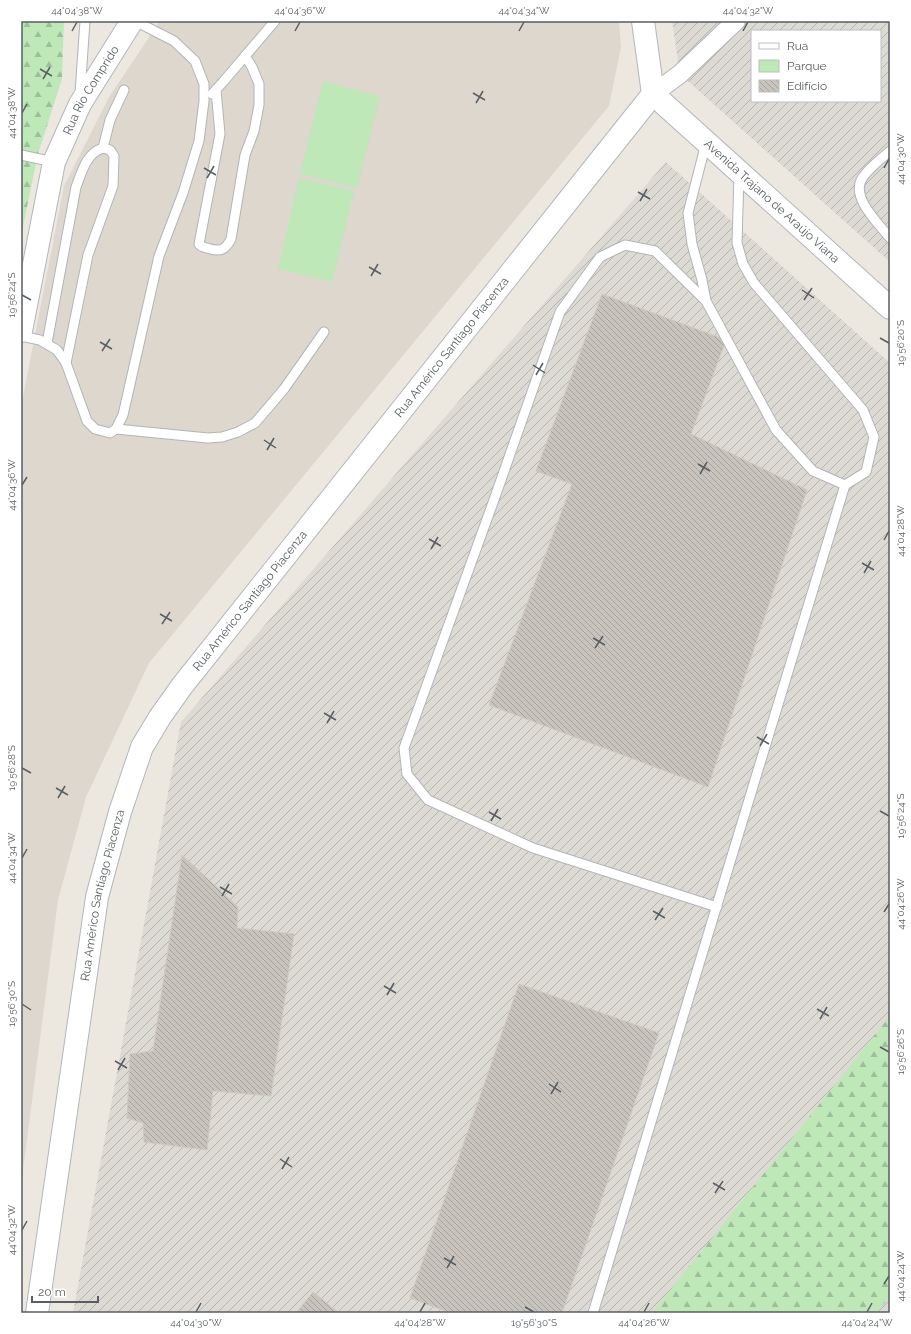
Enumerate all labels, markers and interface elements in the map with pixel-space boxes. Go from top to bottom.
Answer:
text: 44°04'38"W [51,5,103,16]
text: 44°04'36"W [274,5,326,16]
text: 44°04'34"W [499,5,550,16]
text: 44°04'32"W [723,5,774,16]
legend [751,30,881,102]
text: Rua [787,39,808,53]
street label: Rua Rio Comprido [60,43,122,137]
text: Parque [787,59,827,73]
text: Edifício [787,79,827,93]
text: 44°04'38"W [6,87,17,139]
text: 44°04'30"W [895,133,906,185]
street label: Avenida Trajano de Araújo Viana [701,137,842,266]
text: 19°56'24"S [6,272,17,318]
street label: Rua Américo Santiago Piacenza [392,274,512,420]
text: 19°56'20"S [895,320,906,366]
text: 44°04'36"W [6,459,17,511]
text: 44°04'28"W [895,505,906,557]
street label: Rua Américo Santiago Piacenza [190,528,310,674]
text: 19°56'28"S [6,745,17,791]
text: 19°56'24"S [895,793,906,839]
street label: Rua Américo Santiago Piacenza [78,808,127,982]
text: 44°04'34"W [6,832,17,883]
text: 44°04'26"W [895,878,906,930]
text: 19°56'30"S [6,981,17,1027]
text: 19°56'26"S [895,1029,906,1075]
text: 44°04'32"W [6,1204,17,1255]
text: 44°04'24"W [895,1250,906,1301]
scale bar [32,1278,98,1304]
text: 20 m [38,1285,66,1299]
text: 44°04'30"W [170,1317,222,1328]
text: 44°04'28"W [394,1317,446,1328]
text: 19°56'30"S [511,1317,557,1328]
text: 44°04'26"W [618,1317,670,1328]
text: 44°04'24"W [842,1317,893,1328]

